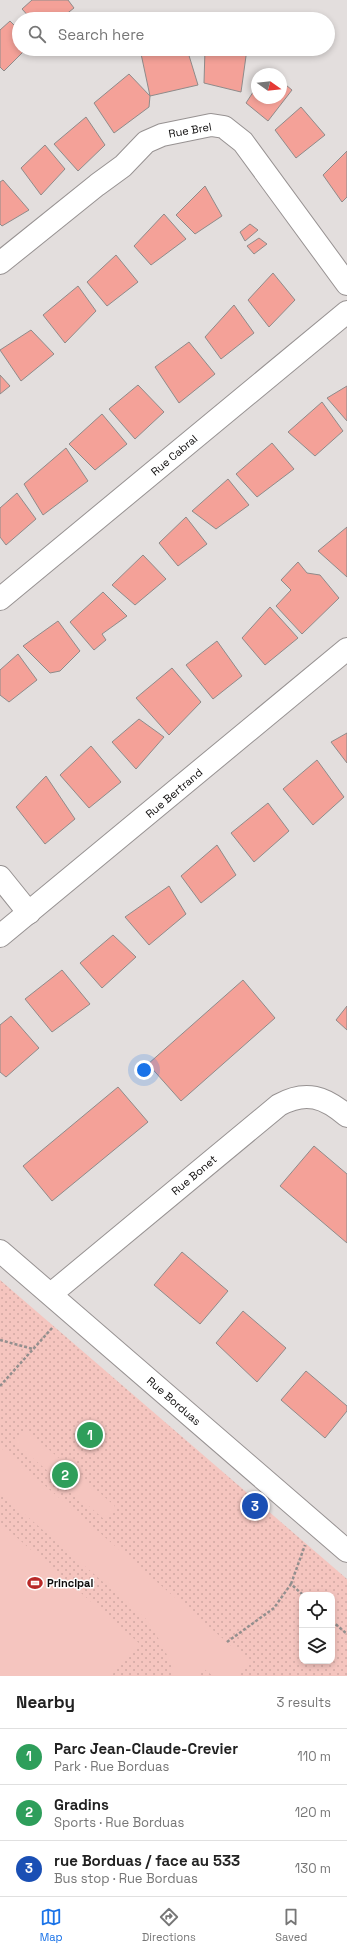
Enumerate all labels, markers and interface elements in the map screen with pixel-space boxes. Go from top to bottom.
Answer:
search box [12,12,335,56]
icon: search [26,23,48,45]
text: Search here [58,25,144,44]
north arrow [251,68,287,104]
street label: Rue Brel [167,119,213,141]
street label: Rue Cabral [148,431,200,479]
street label: Rue Bertrand [143,765,205,821]
your location [134,1060,154,1080]
street label: Rue Bonet [168,1152,220,1198]
street label: Rue Borduas [144,1374,204,1428]
pin: 1 [77,1420,103,1450]
pin: 2 [52,1460,78,1490]
pin: 3 [242,1491,268,1521]
sports icon: Principal [26,1574,44,1592]
place label: Principal [47,1576,93,1590]
map controls [299,1592,335,1664]
button: locate [299,1592,335,1628]
button: layers [299,1628,335,1664]
text: Nearby [16,1691,75,1713]
text: 3 results [277,1694,331,1711]
text: Parc Jean-Claude-Crevier [54,1739,238,1758]
text: 1 [26,1748,32,1765]
text: 110 m [297,1748,331,1765]
text: Park · Rue Borduas [54,1758,169,1775]
text: Gradins [54,1795,109,1814]
text: 2 [25,1804,33,1821]
text: 120 m [295,1804,331,1821]
text: Sports · Rue Borduas [54,1814,184,1831]
text: rue Borduas / face au 533 [54,1851,240,1870]
text: 3 [25,1860,33,1877]
text: 130 m [295,1860,331,1877]
text: Bus stop · Rue Borduas [54,1870,198,1887]
tab: Map [40,1906,63,1944]
tab: Directions [142,1906,196,1944]
tab: Saved [275,1906,307,1944]

